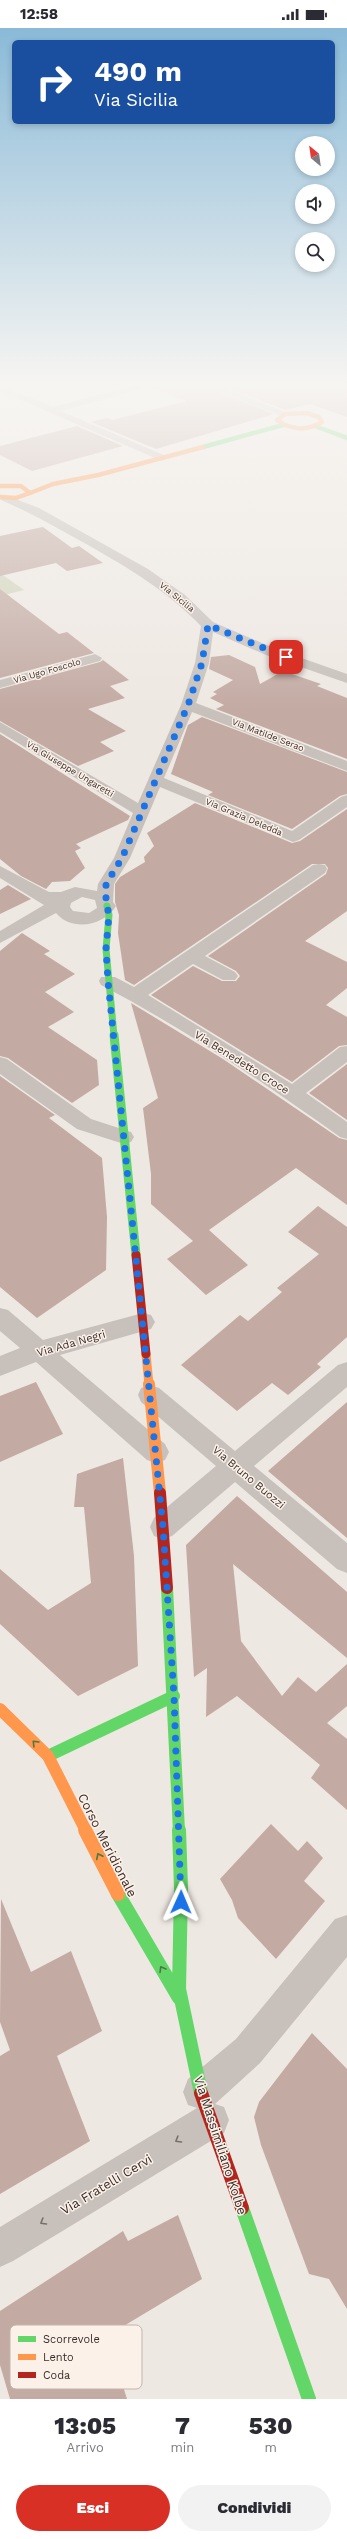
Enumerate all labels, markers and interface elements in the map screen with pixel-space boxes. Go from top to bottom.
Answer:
text: 12:58 [20,5,58,23]
text: 490 m [94,55,182,88]
icon: right [28,56,80,108]
text: Via Sicilia [94,89,178,110]
north arrow [295,136,335,176]
map controls [295,136,335,272]
button: sound [295,184,335,224]
button: search [295,232,335,272]
street label: Via Sicilia [158,580,196,614]
pin [269,640,303,674]
icon: arrive [275,646,297,668]
street label: Via Ugo Foscolo [12,657,82,685]
street label: Via Matilde Serao [230,717,306,753]
street label: Via Giuseppe Ungaretti [25,739,115,799]
street label: Via Grazia Deledda [204,796,284,838]
street label: Via Benedetto Croce [192,1028,292,1097]
street label: Via Ada Negri [35,1327,107,1359]
street label: Via Bruno Buozzi [210,1443,288,1512]
one-way arrow [32,1741,40,1748]
street label: Corso Meridionale [75,1791,140,1900]
one-way arrow [96,1852,104,1860]
position arrow [160,1881,202,1923]
one-way arrow [159,1966,166,1973]
street label: Via Massimiliano Kolbe [191,2074,250,2217]
one-way arrow [175,2136,182,2143]
street label: Via Fratelli Cervi [58,2151,155,2218]
one-way arrow [40,2218,47,2225]
legend [10,2325,142,2389]
text: Scorrevole [43,2333,100,2346]
text: Lento [43,2351,74,2364]
text: Coda [43,2369,70,2382]
text: 13:05 [54,2412,116,2440]
text: 7 [175,2412,190,2440]
text: 530 [249,2412,293,2440]
text: Arrivo [67,2440,104,2455]
text: min [170,2440,194,2455]
text: m [264,2440,277,2455]
button: Esci [16,2485,170,2531]
button: Condividi [178,2485,331,2531]

